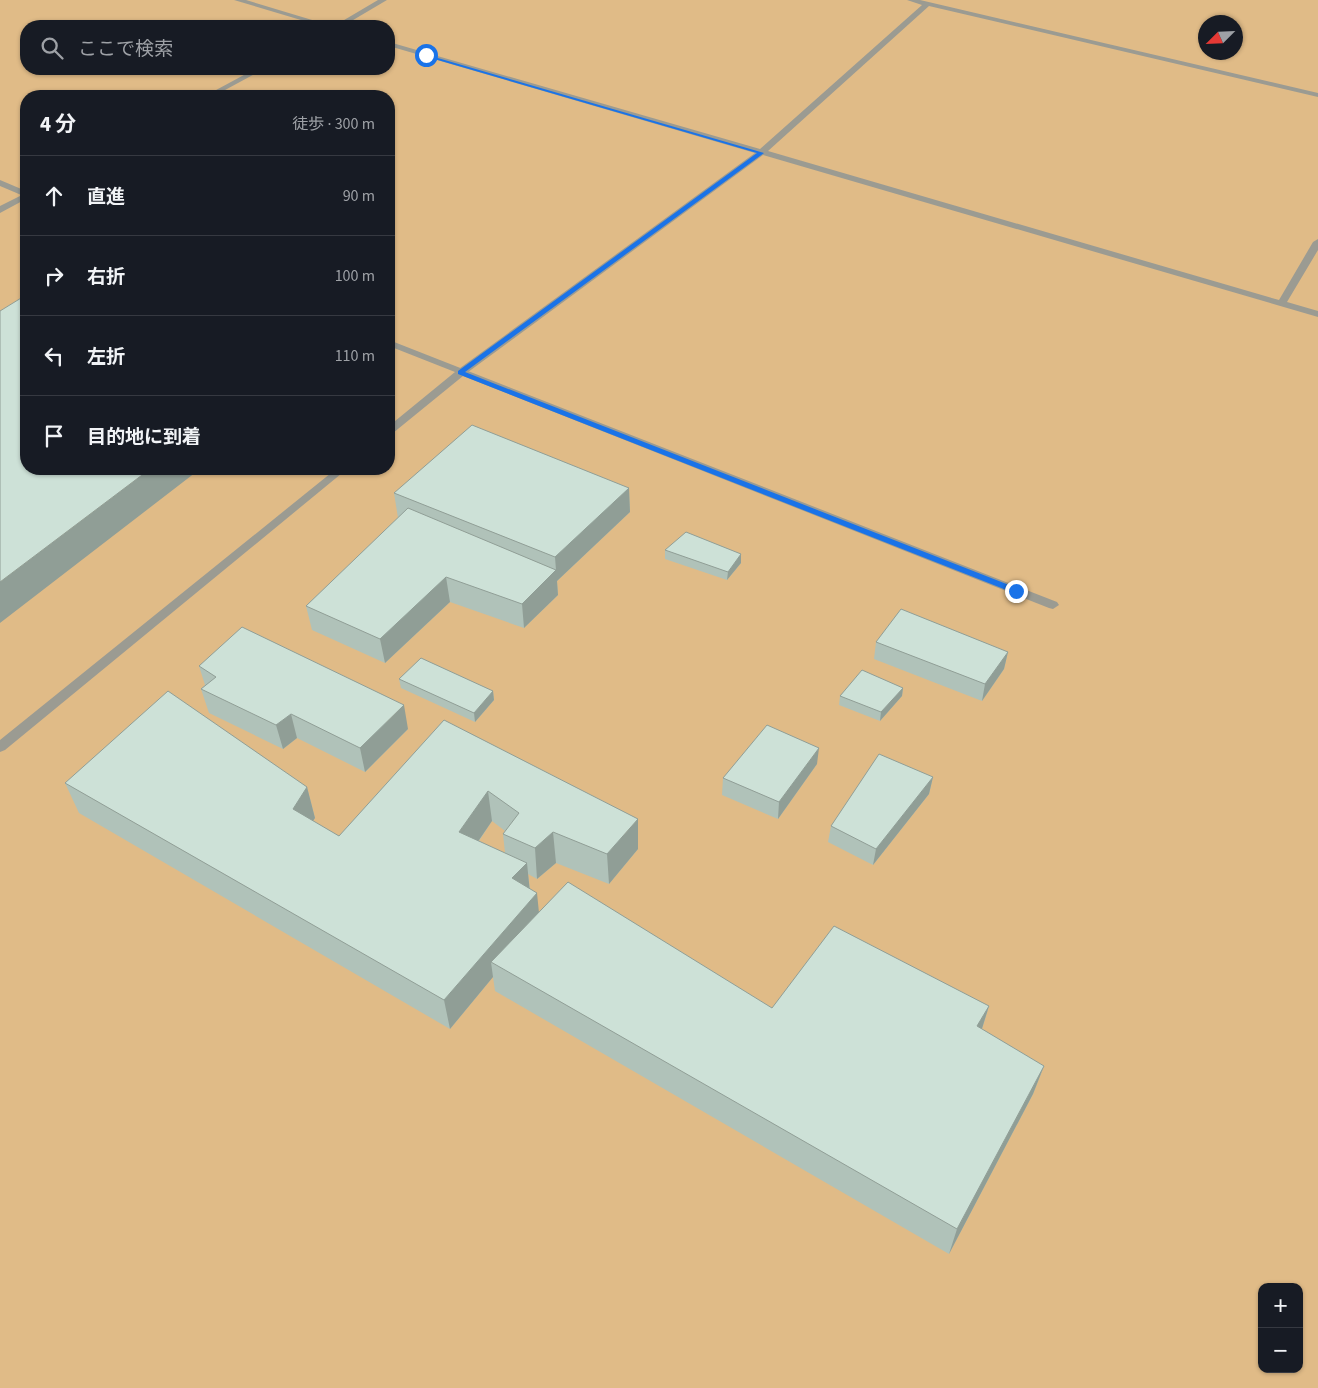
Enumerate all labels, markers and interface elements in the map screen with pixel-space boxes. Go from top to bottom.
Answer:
north arrow [1198,15,1243,60]
search box [20,20,395,75]
icon: search [38,34,66,62]
text: ここで検索 [78,36,173,63]
route start [415,44,438,67]
text: 4 分 [40,109,76,139]
text: 徒歩 · 300 m [292,113,375,135]
icon: ahead [40,182,68,210]
text: 直進 [87,184,125,211]
text: 90 m [343,185,375,207]
icon: right [40,262,68,290]
text: 右折 [87,264,125,291]
text: 100 m [335,265,375,287]
icon: left [40,342,68,370]
text: 左折 [87,344,125,371]
text: 110 m [335,345,375,367]
icon: arrive [40,422,68,450]
text: 目的地に到着 [87,424,201,451]
route end [1005,580,1028,603]
map controls [1258,1283,1303,1373]
button: + [1258,1283,1303,1328]
button: − [1258,1328,1303,1373]

